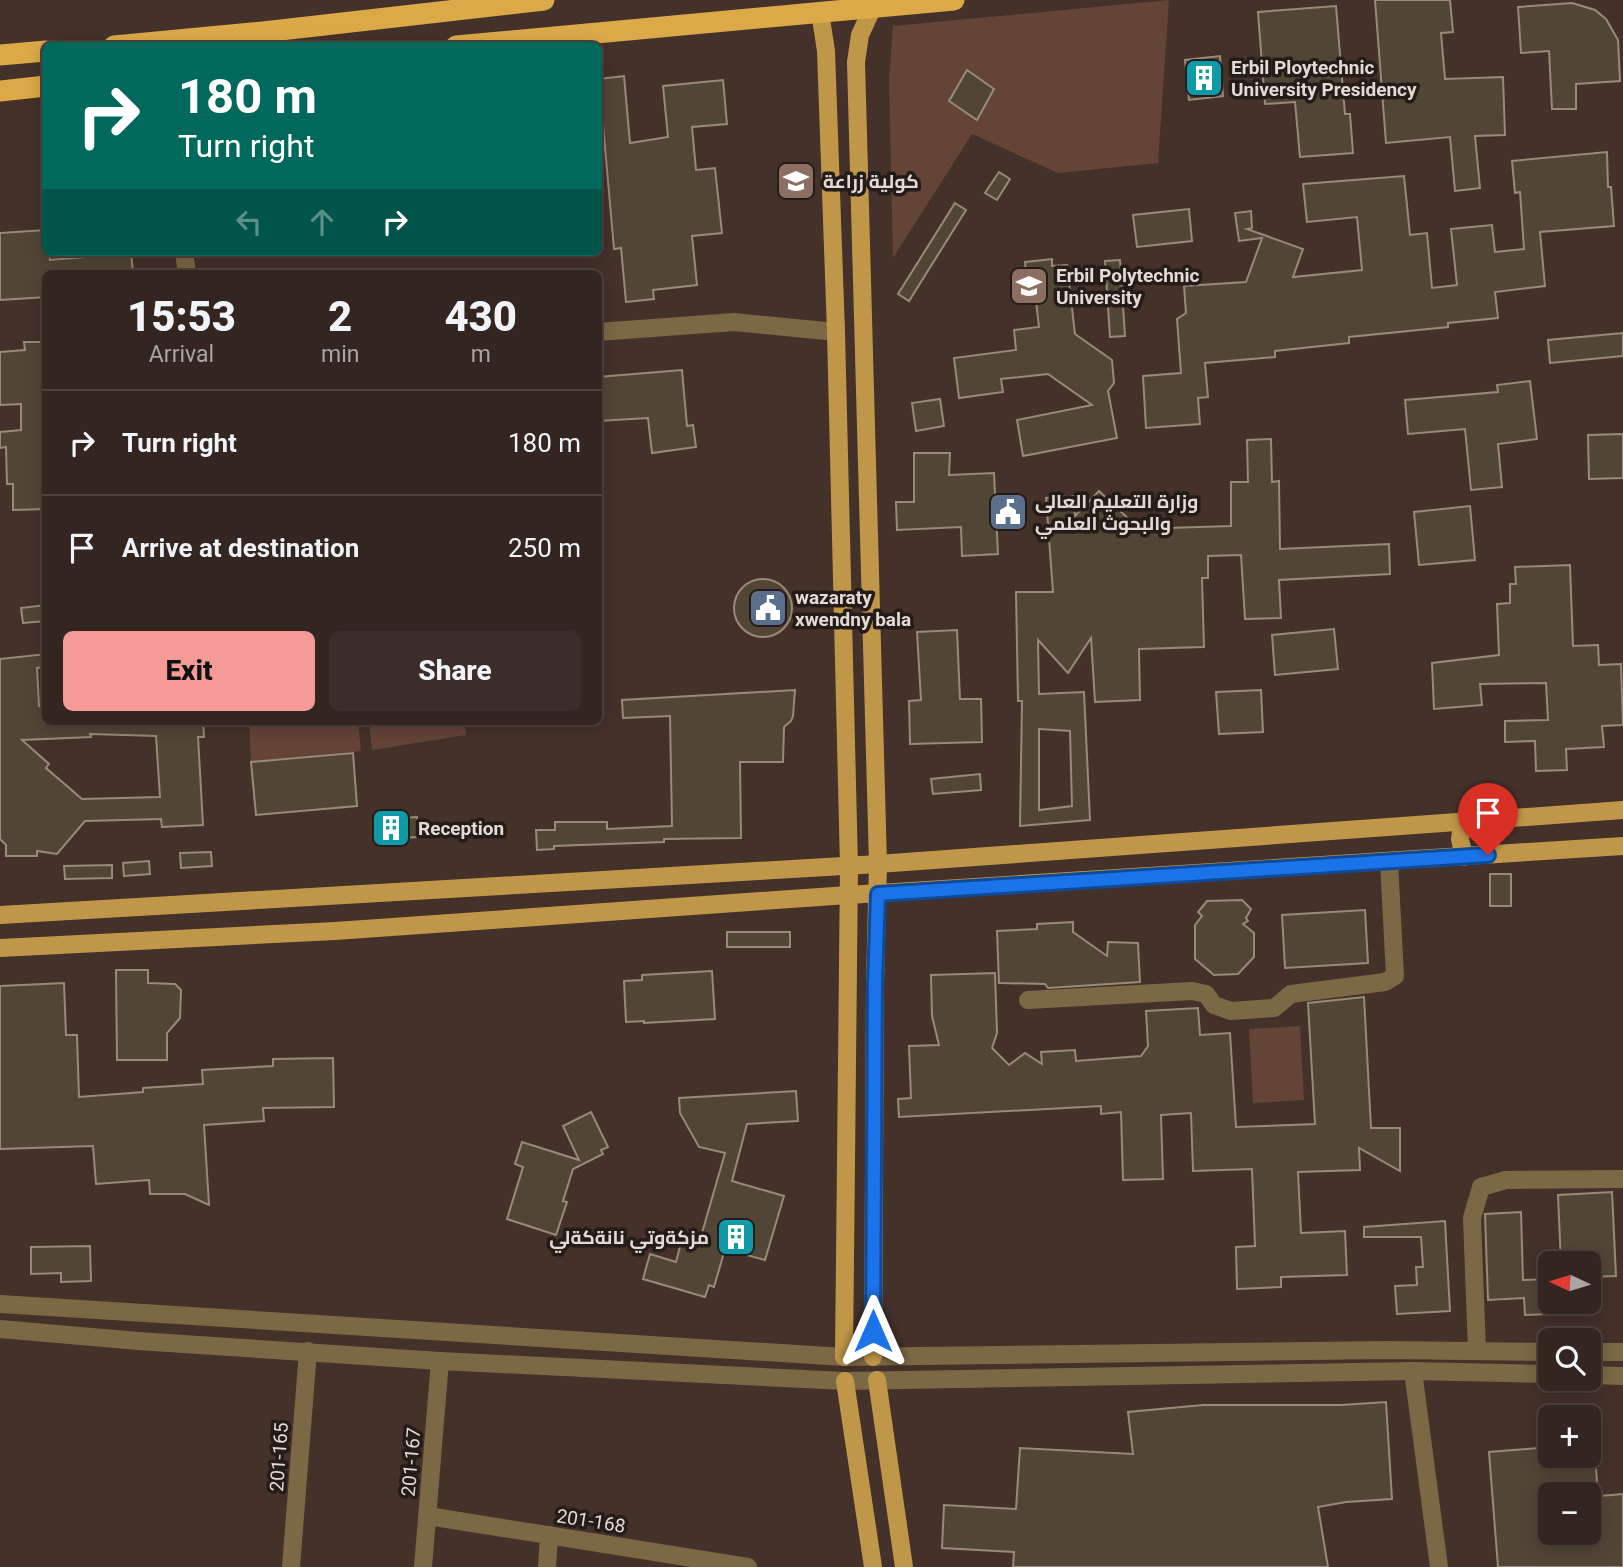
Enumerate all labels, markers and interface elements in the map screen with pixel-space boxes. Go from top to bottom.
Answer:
place label: Erbil Ploytechnic University Presidency [1231,56,1417,101]
building icon: Erbil Ploytechnic University Presidency [1183,57,1225,99]
text: 180 m [178,68,317,125]
icon: right [63,70,154,161]
text: Turn right [178,127,314,165]
school or university icon: كولية زراعة [775,160,817,202]
place label: كولية زراعة [823,170,919,194]
icon: left [230,203,268,241]
icon: ahead [303,203,341,241]
icon: right [376,203,414,241]
place label: Erbil Polytechnic University [1056,264,1199,309]
school or university icon: Erbil Polytechnic University [1008,265,1050,307]
text: 15:53 [127,292,236,341]
text: 2 [328,292,352,341]
text: 430 [444,292,517,341]
text: Arrival [149,341,214,368]
text: min [321,341,359,368]
text: m [471,341,491,368]
icon: right [63,424,101,462]
text: Turn right [122,428,237,458]
text: 180 m [508,428,581,458]
place label: وزارة التعليم العالى والبحوث العلمي [1035,490,1198,539]
public building icon: وزارة التعليم العالى والبحوث العلمي [987,491,1029,533]
icon: arrive [63,529,101,567]
text: Arrive at destination [122,533,359,563]
text: 250 m [508,533,581,563]
place label: wazaraty xwendny bala [795,586,911,631]
public building icon: wazaraty xwendny bala [747,587,789,629]
button: Exit [63,631,315,711]
button: Share [329,631,581,711]
pin [1458,783,1518,855]
icon: arrive [1469,794,1507,832]
building icon: Reception [370,807,412,849]
place label: Reception [418,817,504,840]
building icon: مزكةوتي نانةكةلي [715,1216,757,1258]
place label: مزكةوتي نانةكةلي [549,1226,709,1253]
north arrow [1538,1251,1601,1314]
map controls [1538,1251,1601,1545]
position arrow [836,1294,910,1368]
button: search [1538,1328,1601,1391]
button: + [1538,1405,1601,1468]
street label: 201-165 [265,1422,293,1492]
street label: 201-167 [397,1426,425,1498]
button: − [1538,1482,1601,1545]
street label: 201-168 [555,1504,627,1538]

